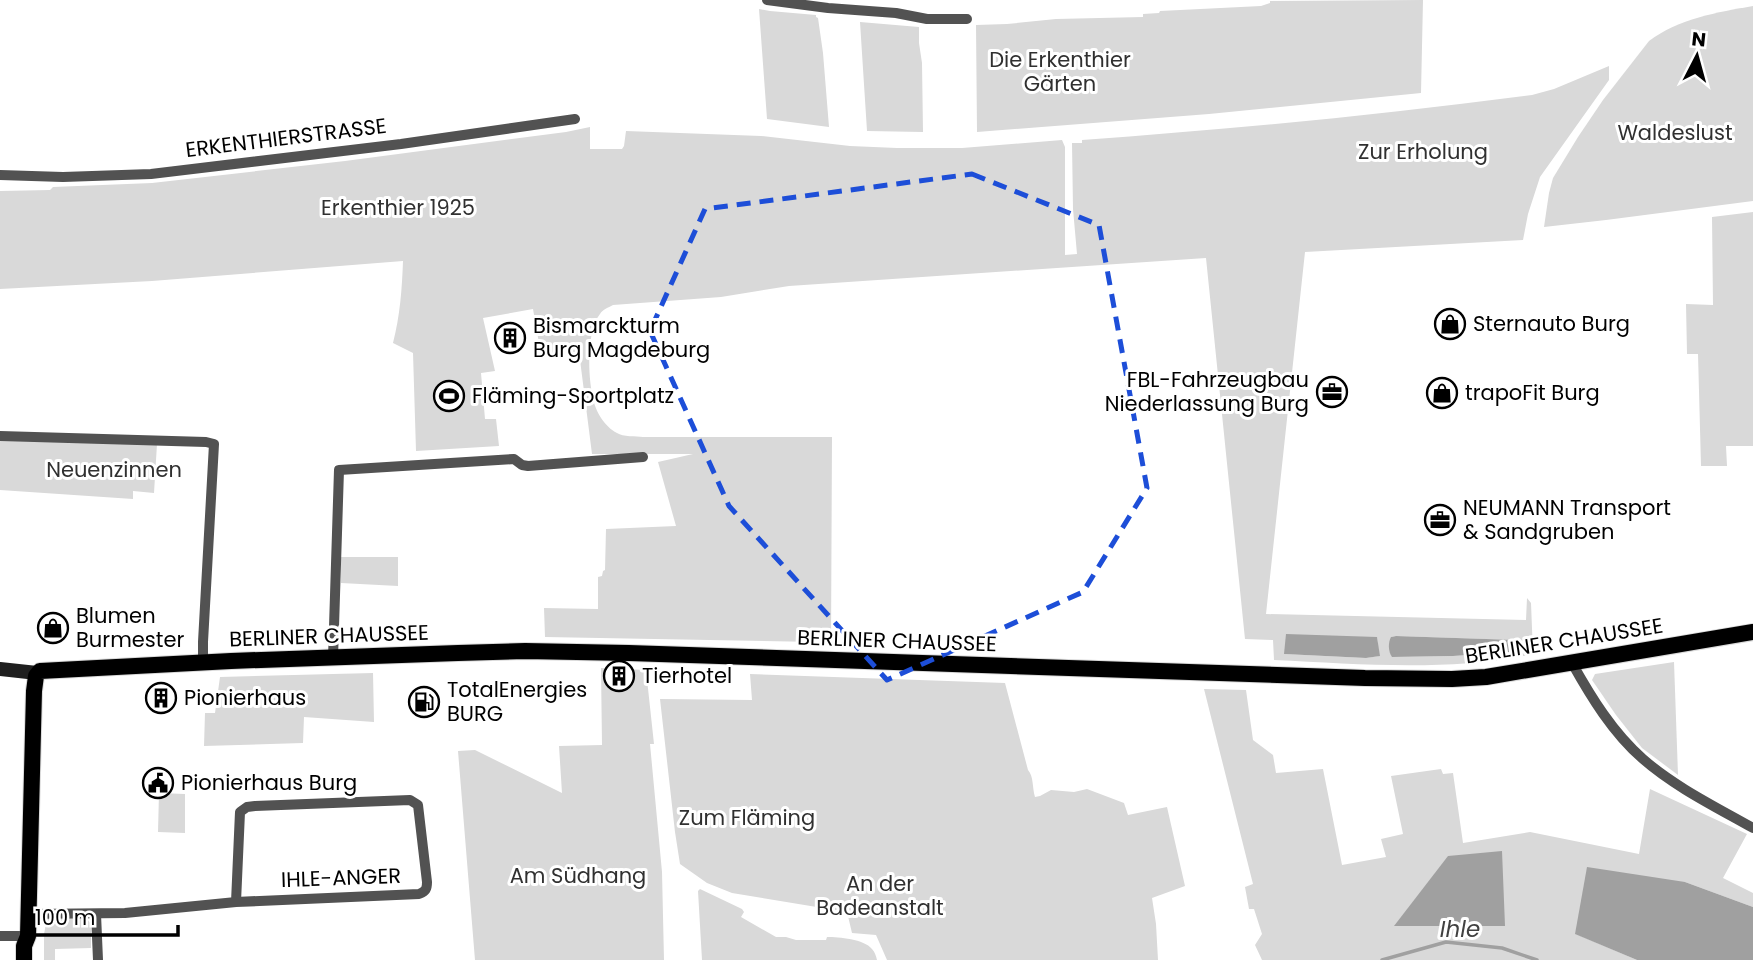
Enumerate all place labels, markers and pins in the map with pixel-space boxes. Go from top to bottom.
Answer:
shop icon: Sternauto Burg [1433,307,1467,341]
place label: Sternauto Burg [1473,309,1630,338]
place label: Bismarckturm Burg Magdeburg [533,311,710,364]
building icon: Bismarckturm Burg Magdeburg [493,321,527,355]
place label: FBL-Fahrzeugbau Niederlassung Burg [1105,365,1309,418]
office icon: FBL-Fahrzeugbau Niederlassung Burg [1315,375,1349,409]
shop icon: trapoFit Burg [1425,376,1459,410]
place label: trapoFit Burg [1465,378,1600,407]
sports icon: Fläming-Sportplatz [432,379,466,413]
place label: Fläming-Sportplatz [472,381,674,410]
place label: NEUMANN Transport & Sandgruben [1463,493,1671,546]
office icon: NEUMANN Transport & Sandgruben [1423,503,1457,537]
place label: Blumen Burmester [76,601,184,654]
shop icon: Blumen Burmester [36,611,70,645]
building icon: Tierhotel [602,659,636,693]
place label: Tierhotel [642,661,732,690]
place label: TotalEnergies BURG [447,675,587,728]
building icon: Pionierhaus [144,681,178,715]
place label: Pionierhaus [184,683,306,712]
fuel station icon: TotalEnergies BURG [407,685,441,719]
public building icon: Pionierhaus Burg [141,766,175,800]
place label: Pionierhaus Burg [181,768,357,797]

